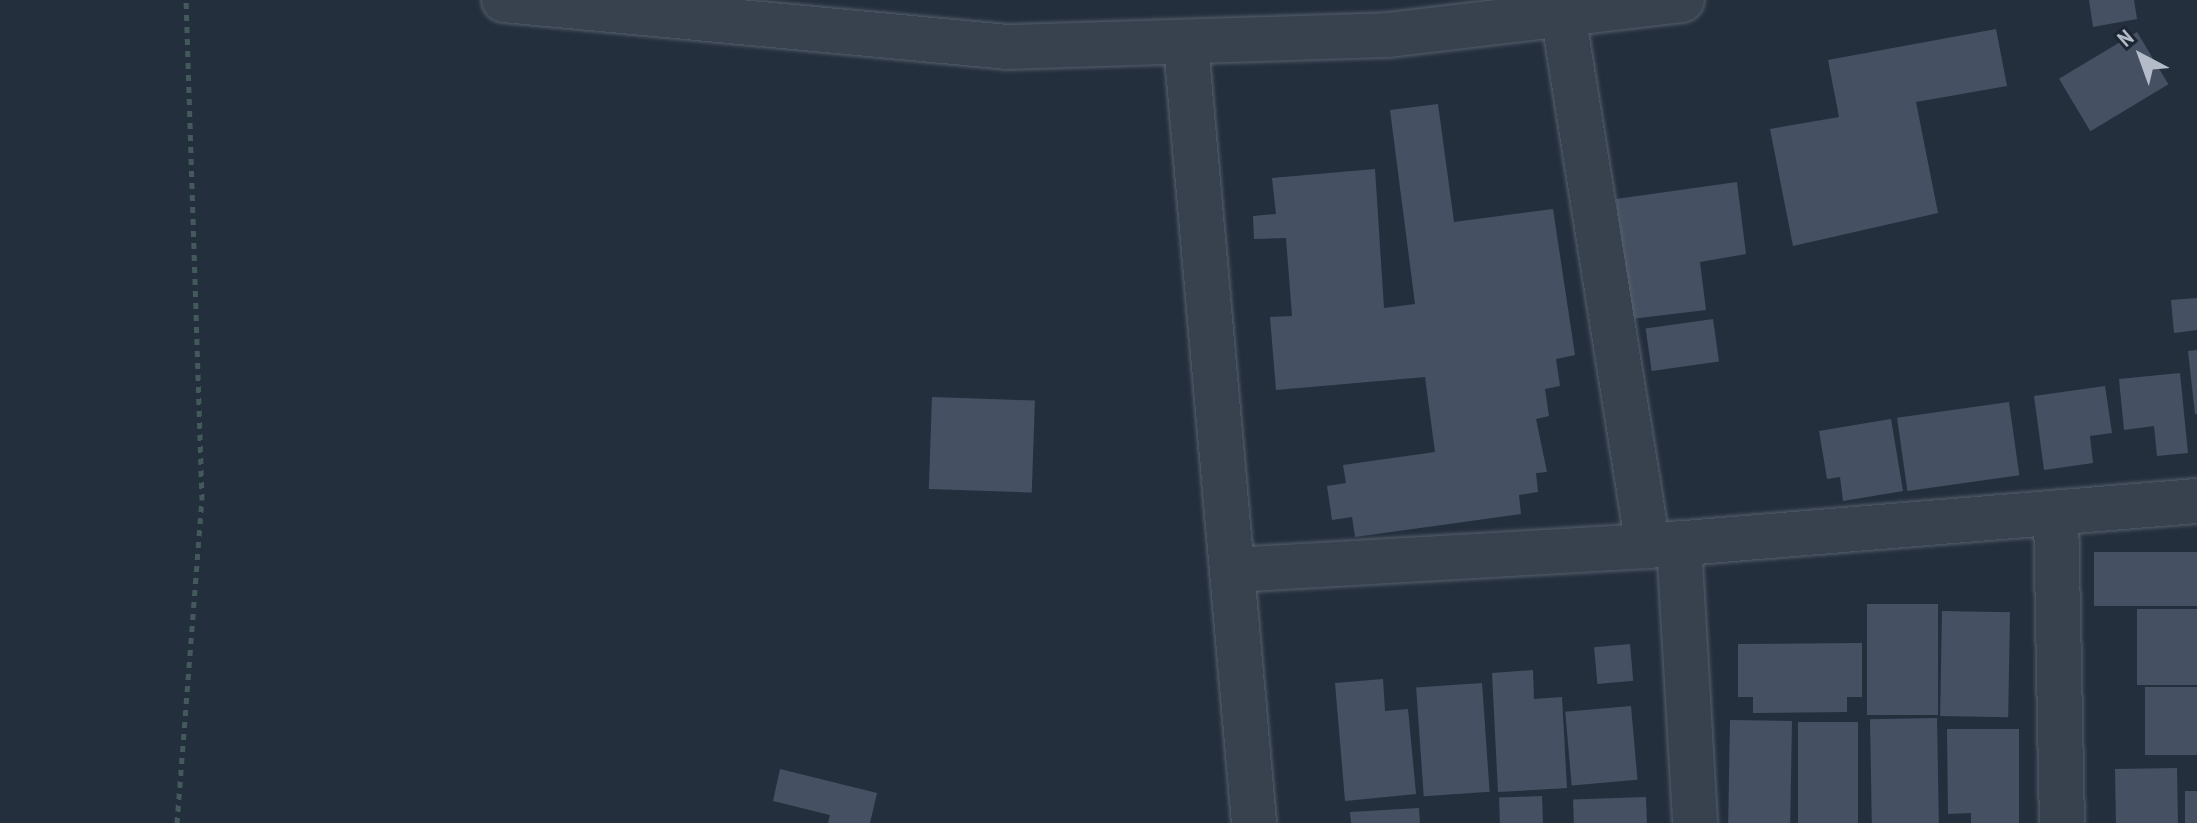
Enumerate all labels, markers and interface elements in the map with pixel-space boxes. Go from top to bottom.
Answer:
north arrow [2101,16,2181,96]
text: N [2112,23,2139,52]

